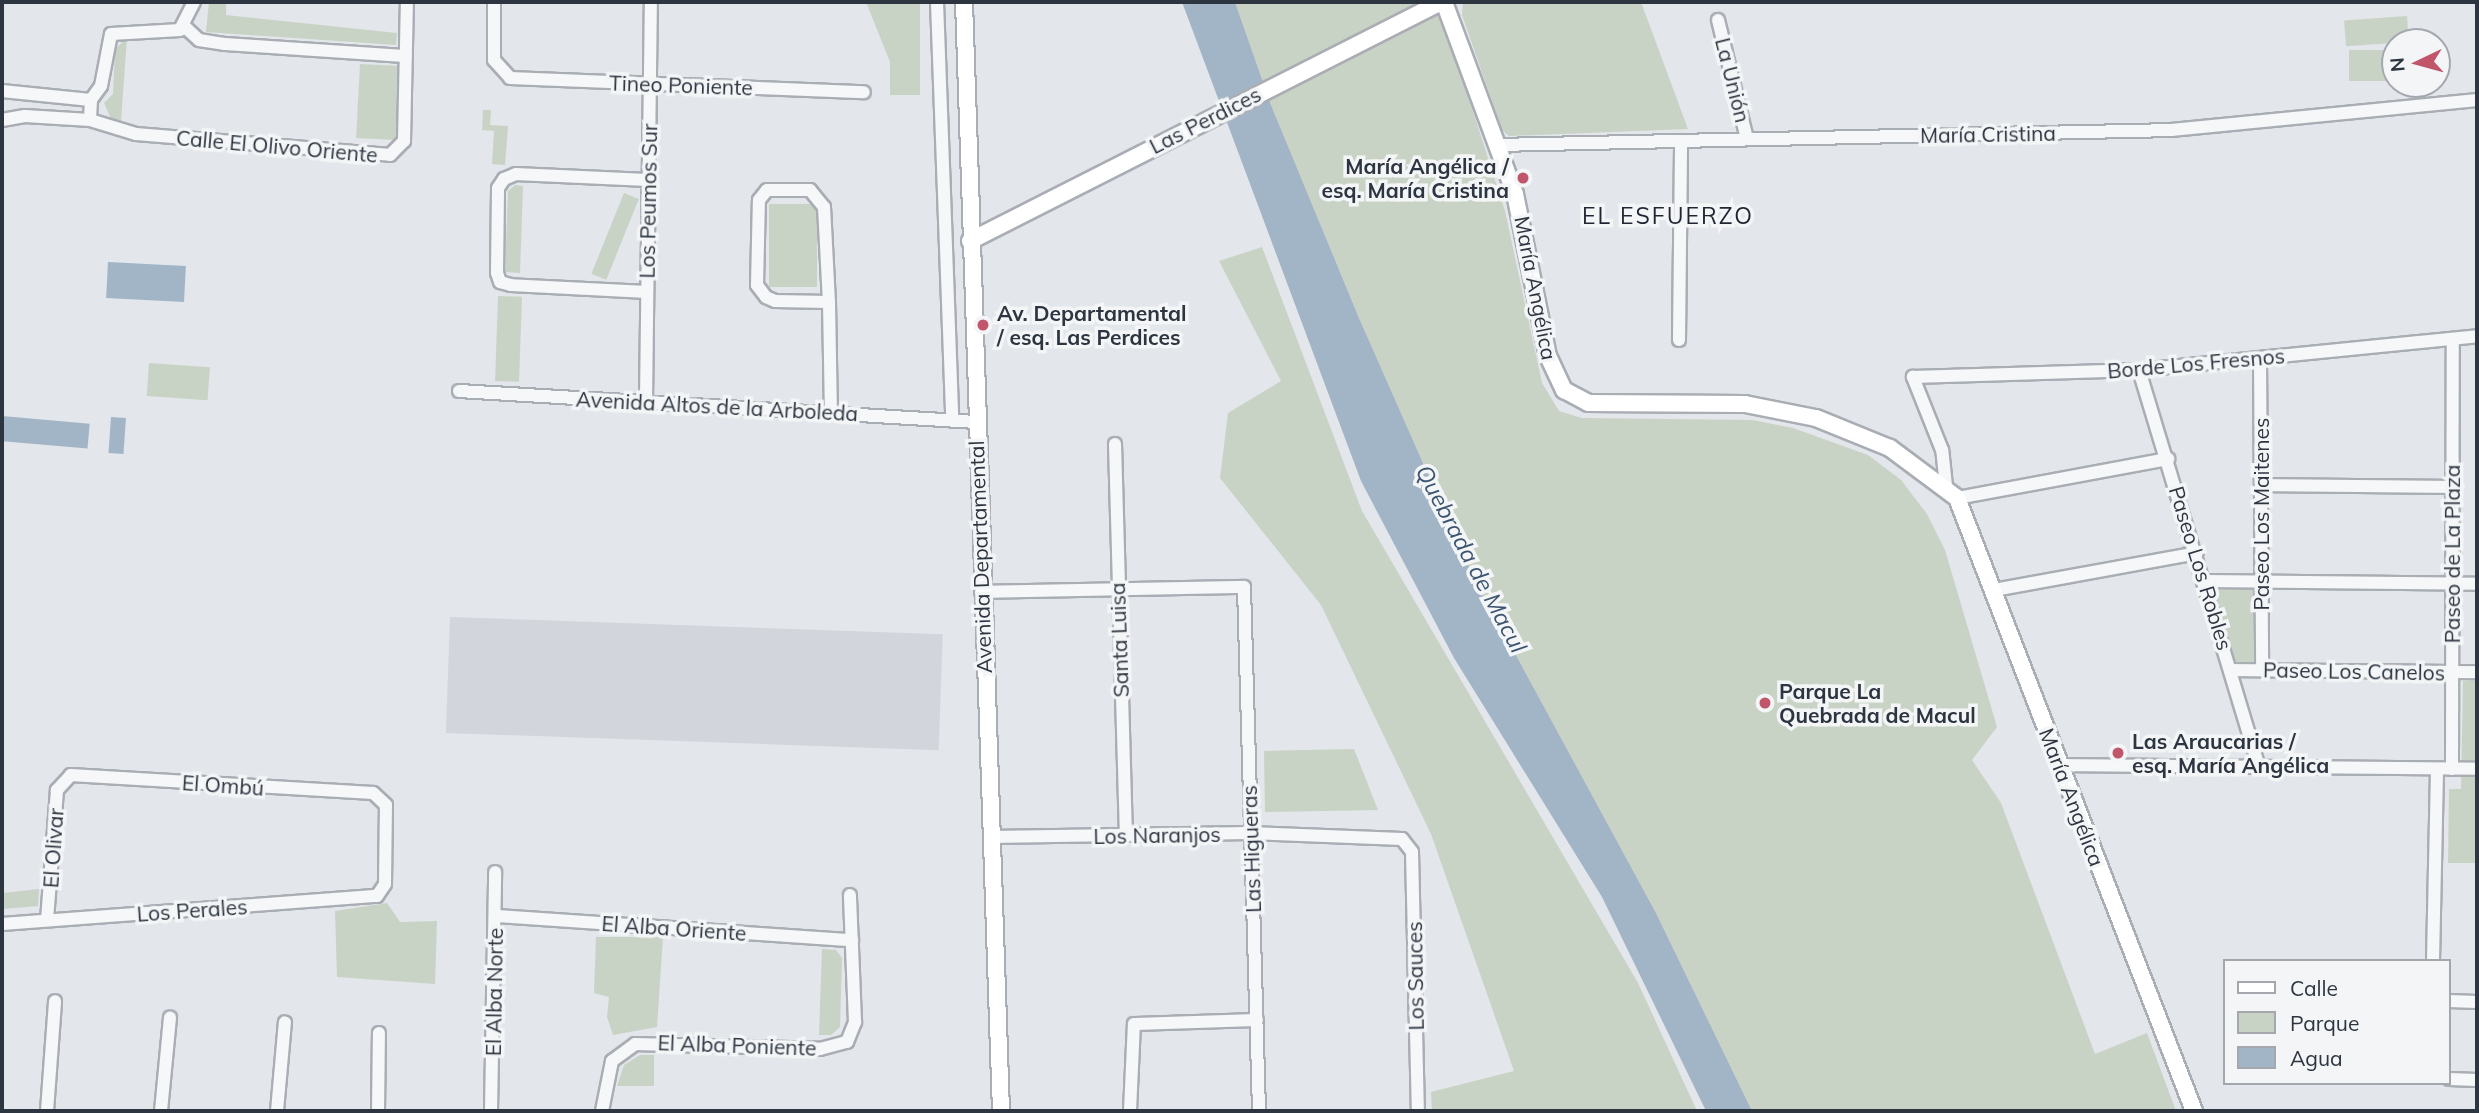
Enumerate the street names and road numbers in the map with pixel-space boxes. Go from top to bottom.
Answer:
street label: La Unión [1710,35,1756,125]
street label: Tineo Poniente [609,70,753,100]
street label: Las Perdices [1145,81,1265,159]
street label: María Cristina [1920,120,2056,148]
street label: Los Peumos Sur [634,123,662,279]
street label: Calle El Olivo Oriente [175,125,379,167]
street label: María Angélica [1510,214,1562,362]
street label: Borde Los Fresnos [2106,343,2286,383]
street label: Avenida Altos de la Arboleda [575,386,859,426]
street label: Paseo Los Maitenes [2248,418,2274,610]
street label: Avenida Departamental [963,440,997,674]
street label: Paseo de La Plaza [2439,465,2465,643]
street label: Paseo Los Robles [2164,483,2238,653]
street label: Santa Luisa [1104,582,1134,698]
street label: Paseo Los Canelos [2263,657,2445,685]
street label: María Angélica [2034,724,2110,870]
street label: El Ombú [181,770,265,800]
street label: Las Higueras [1236,785,1266,913]
street label: El Olivar [38,807,68,889]
street label: Los Naranjos [1093,821,1221,849]
street label: Los Perales [136,894,248,926]
street label: El Alba Oriente [601,910,747,946]
street label: Los Sauces [1401,921,1429,1031]
street label: El Alba Norte [480,928,508,1056]
street label: El Alba Poniente [657,1030,817,1060]

